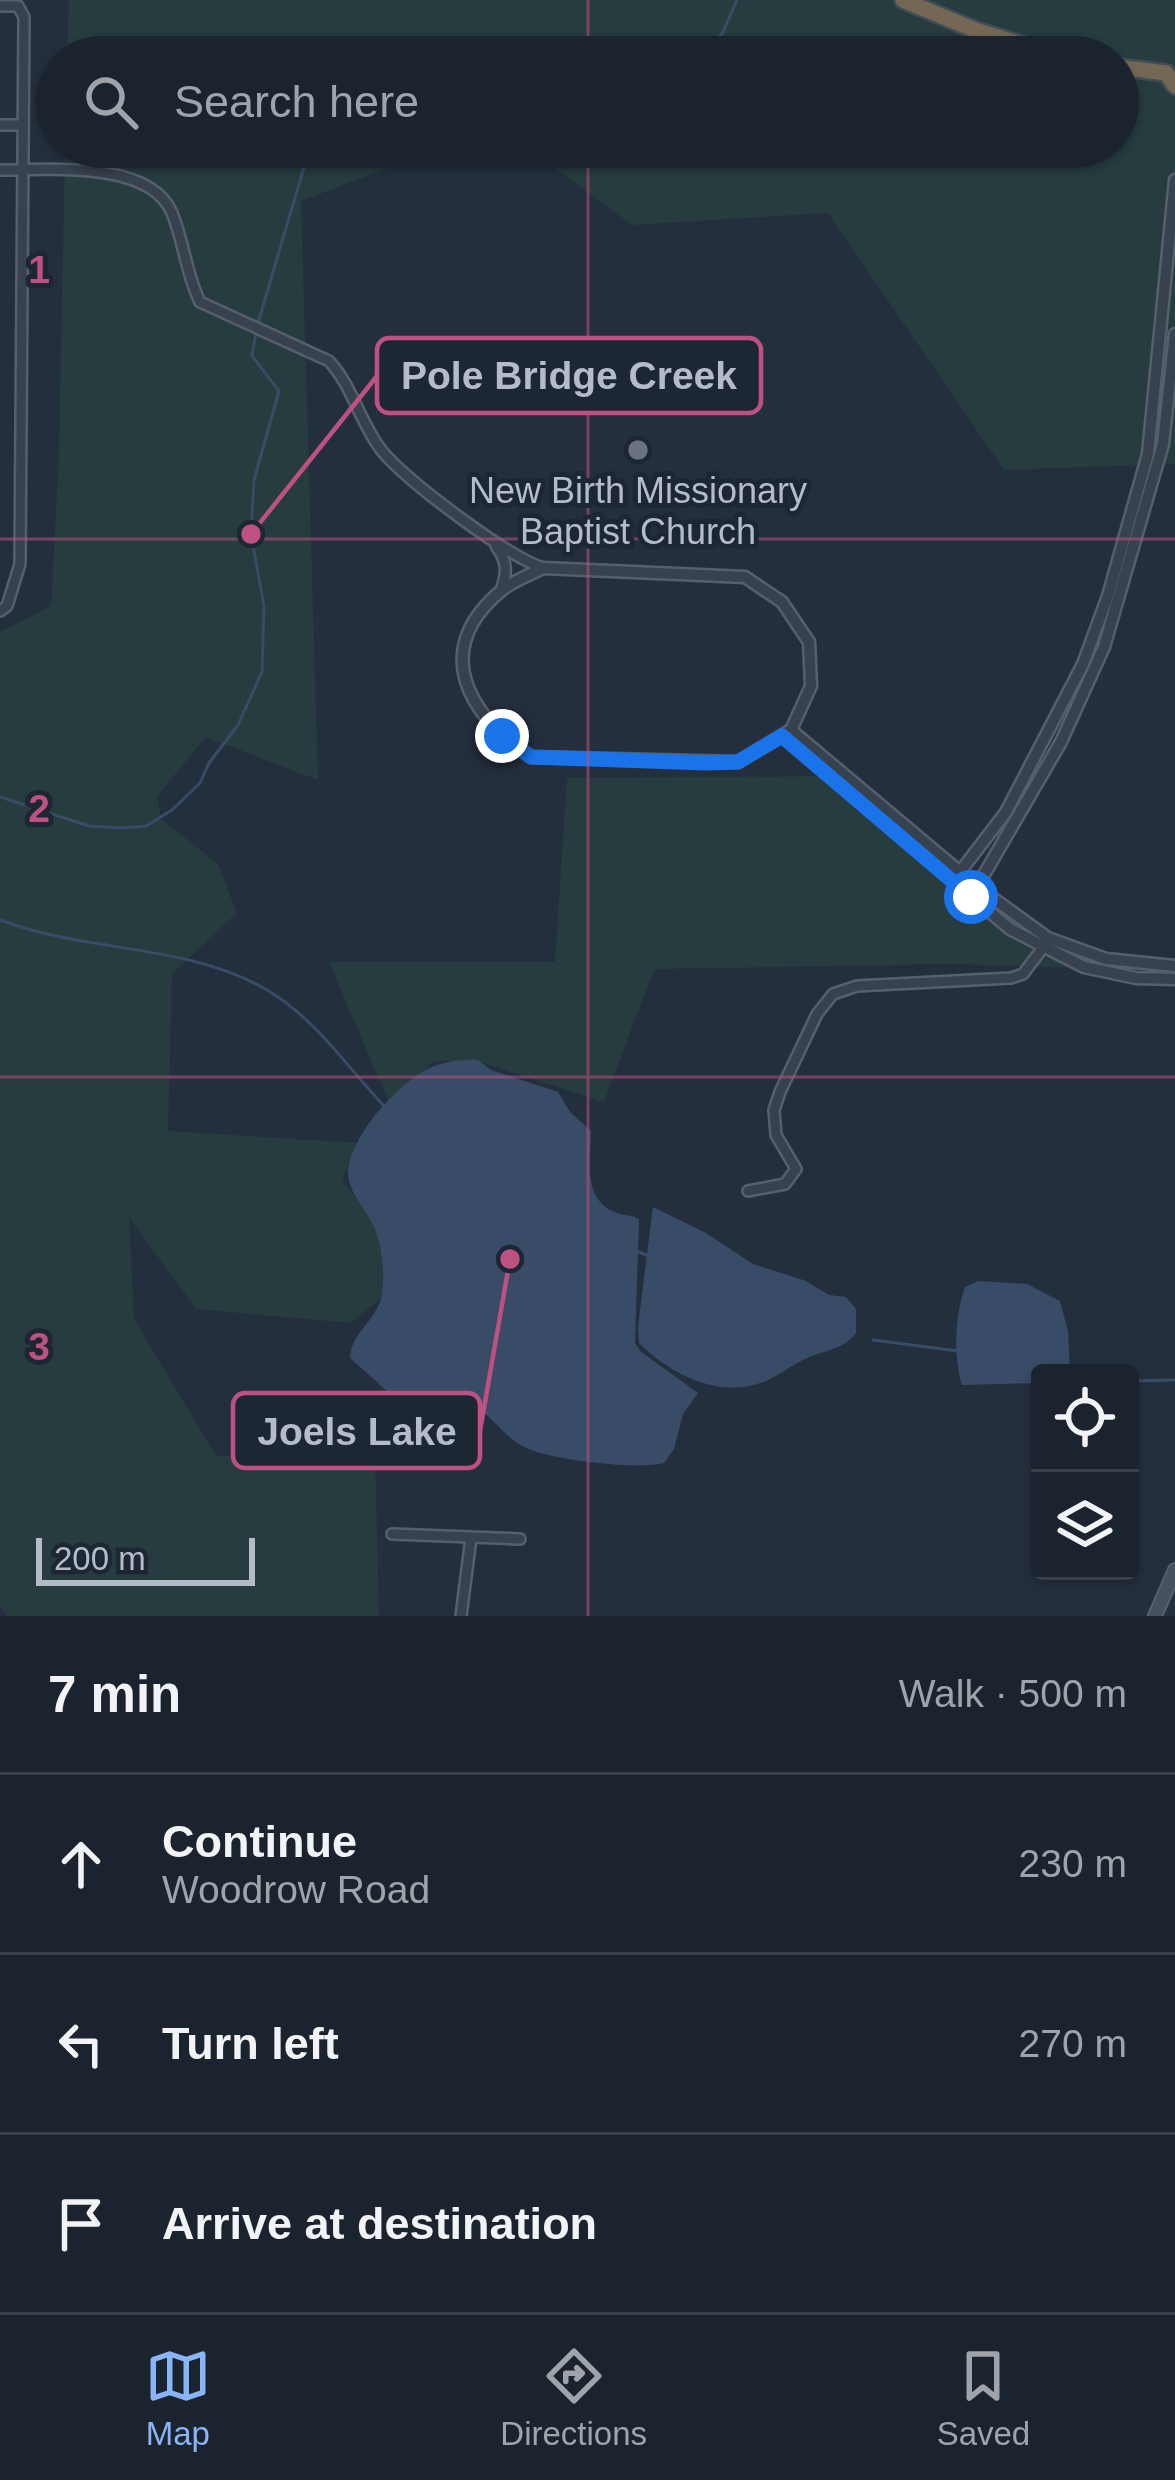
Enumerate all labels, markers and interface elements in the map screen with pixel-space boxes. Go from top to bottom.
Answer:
search box [36,36,1139,168]
icon: search [78,69,144,135]
text: Search here [174,76,419,127]
text: 1 [28,248,50,291]
callout: Pole Bridge Creek [377,338,761,413]
text: Pole Bridge Creek [401,354,737,397]
marker: New Birth Missionary Baptist Church [625,437,651,463]
place label: New Birth Missionary Baptist Church [469,470,807,552]
route end [475,709,529,763]
text: 2 [28,787,50,830]
route start [944,870,998,924]
text: 3 [28,1325,50,1368]
map controls [1031,1364,1139,1580]
button: locate [1031,1364,1139,1472]
callout: Joels Lake [233,1393,480,1468]
text: Joels Lake [257,1410,457,1453]
button: layers [1031,1472,1139,1580]
scale bar [36,1532,255,1585]
text: 200 m [54,1540,146,1577]
text: 7 min [48,1666,181,1723]
text: Walk · 500 m [899,1672,1127,1715]
text: Continue [162,1816,357,1867]
icon: ahead [48,1831,114,1897]
text: 230 m [1019,1842,1127,1885]
text: Woodrow Road [162,1868,430,1911]
icon: left [48,2011,114,2077]
text: Turn left [162,2018,339,2069]
text: 270 m [1019,2022,1127,2065]
icon: arrive [48,2191,114,2257]
text: Arrive at destination [162,2198,597,2249]
tab: Map [145,2343,211,2453]
tab: Directions [500,2343,647,2453]
tab: Saved [937,2343,1030,2453]

